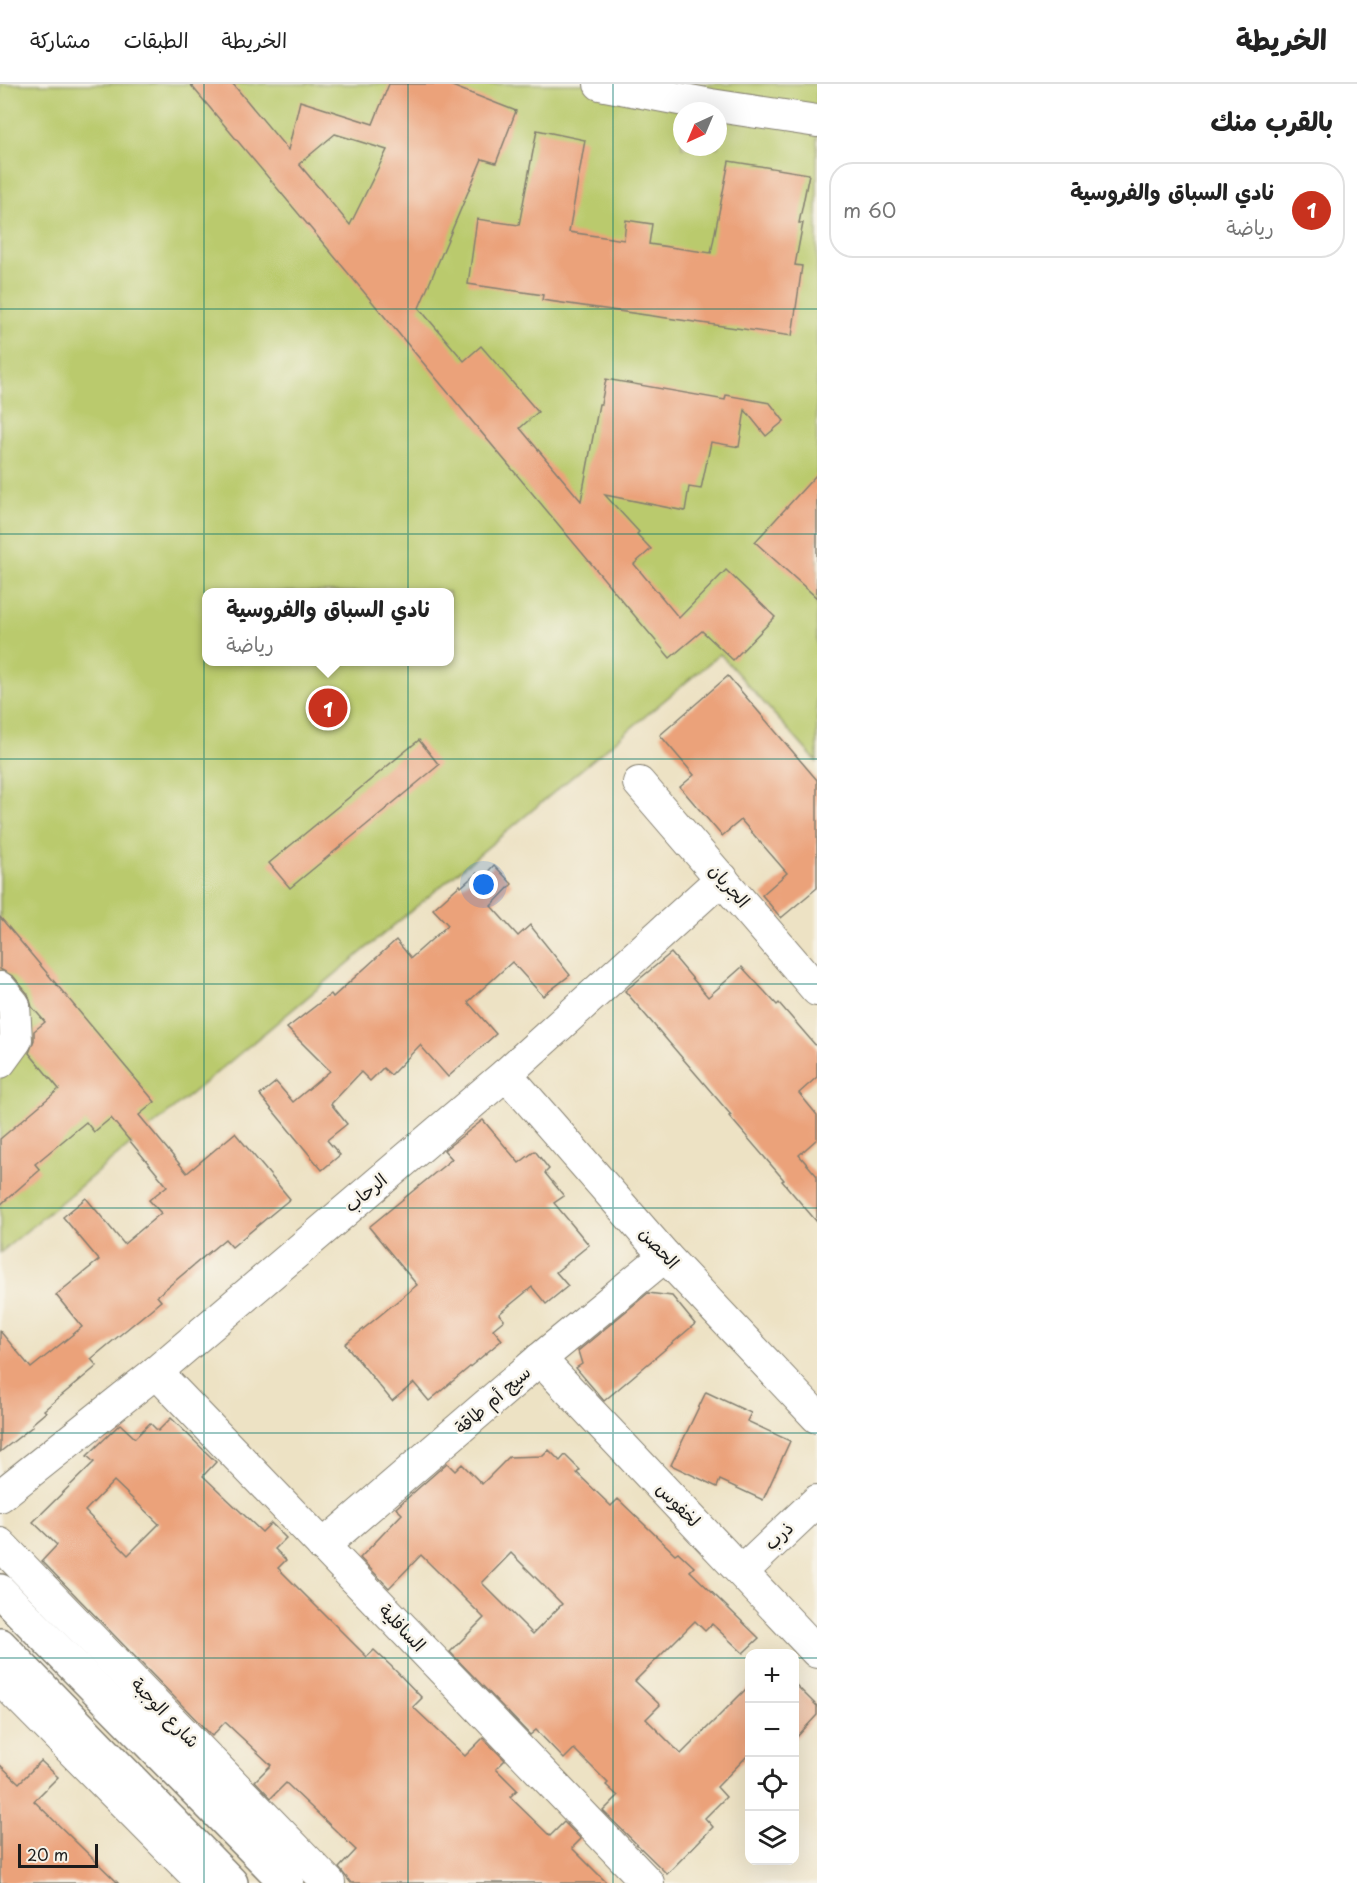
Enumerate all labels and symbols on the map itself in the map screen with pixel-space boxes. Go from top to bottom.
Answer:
north arrow [673,102,727,156]
pin: 1 [308,686,348,730]
street label: الجريان [703,857,757,913]
your location [469,870,498,899]
street label: الرحاب [338,1166,392,1218]
street label: الحصن [634,1220,687,1274]
street label: سيج أم طاقة [448,1358,537,1441]
street label: لخفوس [651,1475,707,1533]
street label: ذرب [757,1514,799,1556]
street label: السافلية [373,1597,433,1657]
street label: شارع الوجبة [126,1671,207,1753]
scale bar [18,1841,98,1868]

